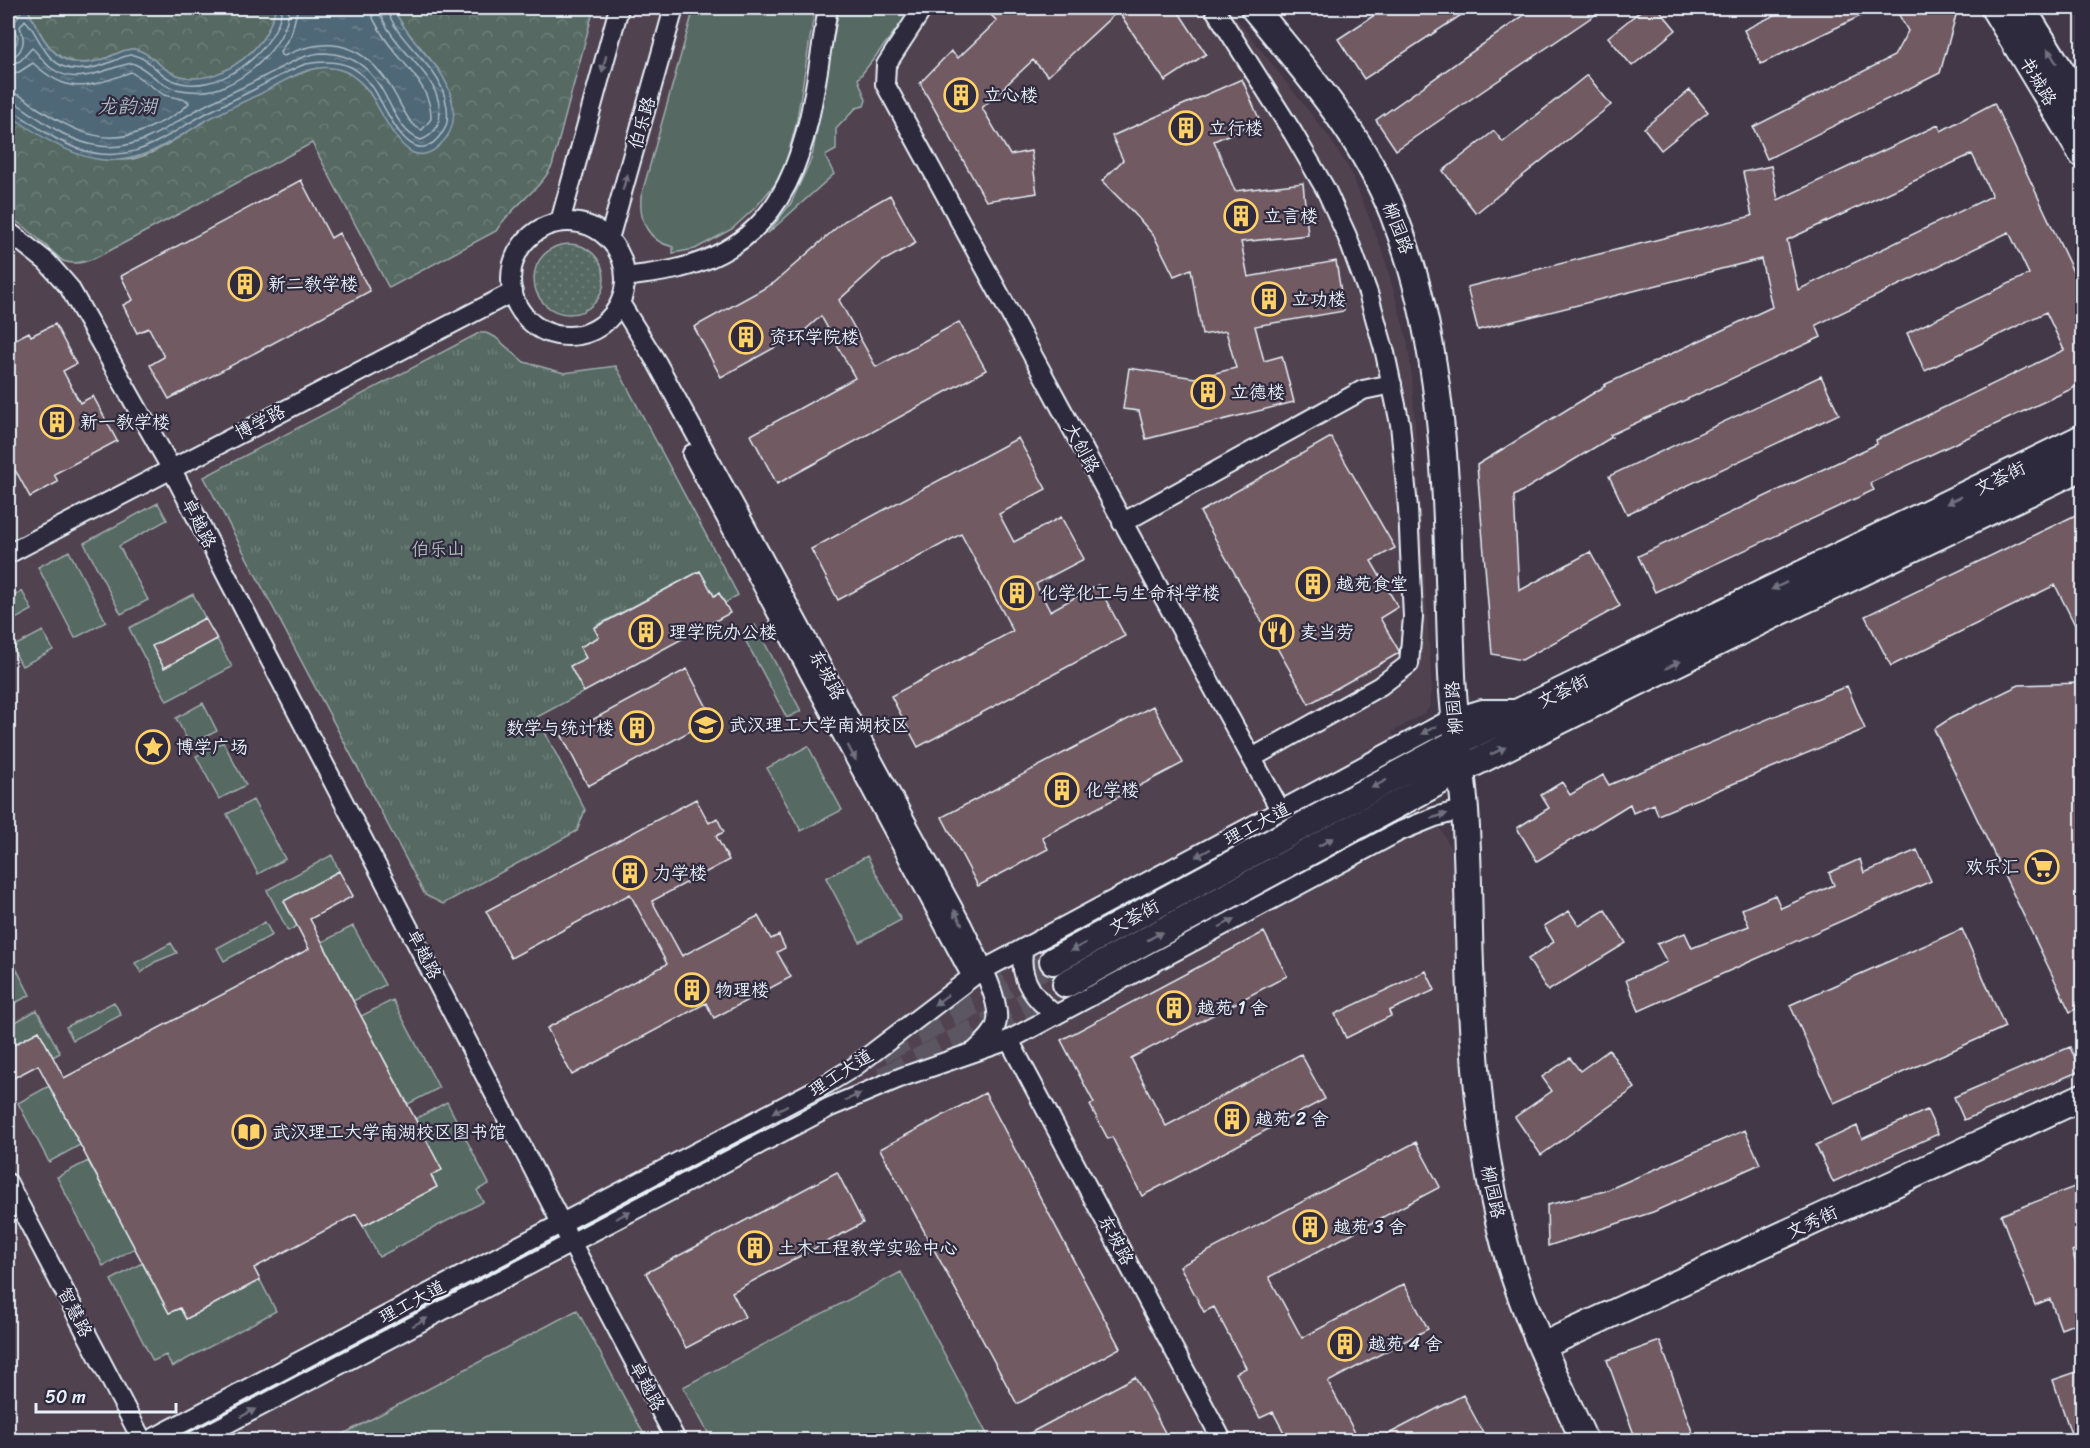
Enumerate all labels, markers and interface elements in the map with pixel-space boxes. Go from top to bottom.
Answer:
one-way arrow [2047,48,2058,64]
street label: 书城路 [2010,50,2066,112]
one-way arrow [599,55,608,73]
building icon: 立心楼 [943,77,979,113]
place label: 立心楼 [984,79,1038,111]
water label: 龙韵湖 [97,89,159,124]
street label: 伯乐路 [619,93,665,153]
building icon: 立行楼 [1168,110,1204,146]
place label: 立行楼 [1209,112,1263,144]
one-way arrow [621,173,630,191]
street label: 柳园路 [1373,197,1423,259]
building icon: 立言楼 [1223,198,1259,234]
place label: 立言楼 [1264,200,1318,232]
building icon: 新二教学楼 [227,266,263,302]
place label: 新二教学楼 [268,268,358,300]
building icon: 立功楼 [1251,281,1287,317]
place label: 立功楼 [1292,283,1346,315]
building icon: 资环学院楼 [728,319,764,355]
place label: 资环学院楼 [769,321,859,353]
building icon: 立德楼 [1190,374,1226,410]
place label: 立德楼 [1231,376,1285,408]
street label: 博学路 [229,395,291,449]
building icon: 新一教学楼 [39,404,75,440]
place label: 新一教学楼 [80,406,170,438]
street label: 大创路 [1055,417,1109,479]
street label: 文荟街 [1969,452,2031,504]
street label: 卓越路 [172,492,226,554]
one-way arrow [1946,496,1963,505]
park label: 伯乐山 [411,533,465,565]
building icon: 越苑食堂 [1295,566,1331,602]
place label: 越苑食堂 [1336,568,1408,600]
building icon: 化学化工与生命科学楼 [999,575,1035,611]
place label: 化学化工与生命科学楼 [1040,577,1220,609]
one-way arrow [1770,580,1788,590]
building icon: 理学院办公楼 [628,614,664,650]
restaurant icon: 麦当劳 [1259,614,1295,650]
place label: 理学院办公楼 [669,616,777,648]
place label: 麦当劳 [1300,616,1354,648]
street label: 东坡路 [800,644,854,706]
one-way arrow [1664,660,1681,669]
street label: 文荟街 [1532,665,1594,717]
street label: 柳园路 [1436,680,1472,736]
school or university icon: 武汉理工大学南湖校区 [688,707,724,743]
place label: 武汉理工大学南湖校区 [729,709,909,741]
building icon: 数学与统计楼 [619,710,655,746]
place label: 数学与统计楼 [506,712,614,744]
one-way arrow [1421,725,1438,735]
place icon: 博学广场 [135,729,171,765]
place label: 博学广场 [176,731,248,763]
one-way arrow [847,744,857,761]
one-way arrow [1490,746,1507,756]
building icon: 化学楼 [1044,772,1080,808]
place label: 化学楼 [1085,774,1139,806]
one-way arrow [1370,779,1387,789]
street label: 理工大道 [1218,793,1296,855]
one-way arrow [1429,811,1448,821]
one-way arrow [1317,837,1334,847]
one-way arrow [1194,848,1211,858]
supermarket icon: 欢乐汇 [2024,849,2060,885]
place label: 欢乐汇 [1965,851,2019,883]
building icon: 力学楼 [612,855,648,891]
place label: 力学楼 [653,857,707,889]
street label: 文荟街 [1103,890,1165,944]
one-way arrow [953,909,963,926]
one-way arrow [1219,918,1236,928]
street label: 卓越路 [397,923,451,985]
one-way arrow [1146,931,1163,941]
one-way arrow [1069,942,1086,952]
building icon: 物理楼 [674,972,710,1008]
place label: 物理楼 [715,974,769,1006]
building icon: 越苑 1 舍 [1156,990,1192,1026]
place label: 越苑 1 舍 [1197,992,1268,1024]
one-way arrow [934,994,950,1006]
street label: 理工大道 [802,1040,880,1106]
one-way arrow [844,1092,862,1102]
building icon: 越苑 2 舍 [1214,1101,1250,1137]
place label: 越苑 2 舍 [1255,1103,1329,1135]
one-way arrow [772,1104,789,1114]
library icon: 武汉理工大学南湖校区图书馆 [231,1114,267,1150]
place label: 武汉理工大学南湖校区图书馆 [272,1116,506,1148]
street label: 柳园路 [1472,1162,1514,1222]
street label: 文秀街 [1781,1196,1843,1248]
street label: 东坡路 [1089,1209,1143,1271]
building icon: 越苑 3 舍 [1292,1209,1328,1245]
one-way arrow [615,1210,632,1220]
place label: 越苑 3 舍 [1333,1211,1406,1243]
building icon: 土木工程教学实验中心 [737,1230,773,1266]
place label: 土木工程教学实验中心 [778,1232,958,1264]
street label: 理工大道 [373,1271,451,1333]
street label: 智慧路 [48,1281,102,1343]
one-way arrow [412,1317,429,1327]
building icon: 越苑 4 舍 [1327,1326,1363,1362]
place label: 越苑 4 舍 [1368,1328,1443,1360]
street label: 卓越路 [620,1355,674,1417]
scale bar [36,1376,176,1414]
text: 50 m [45,1381,86,1413]
one-way arrow [239,1408,256,1418]

